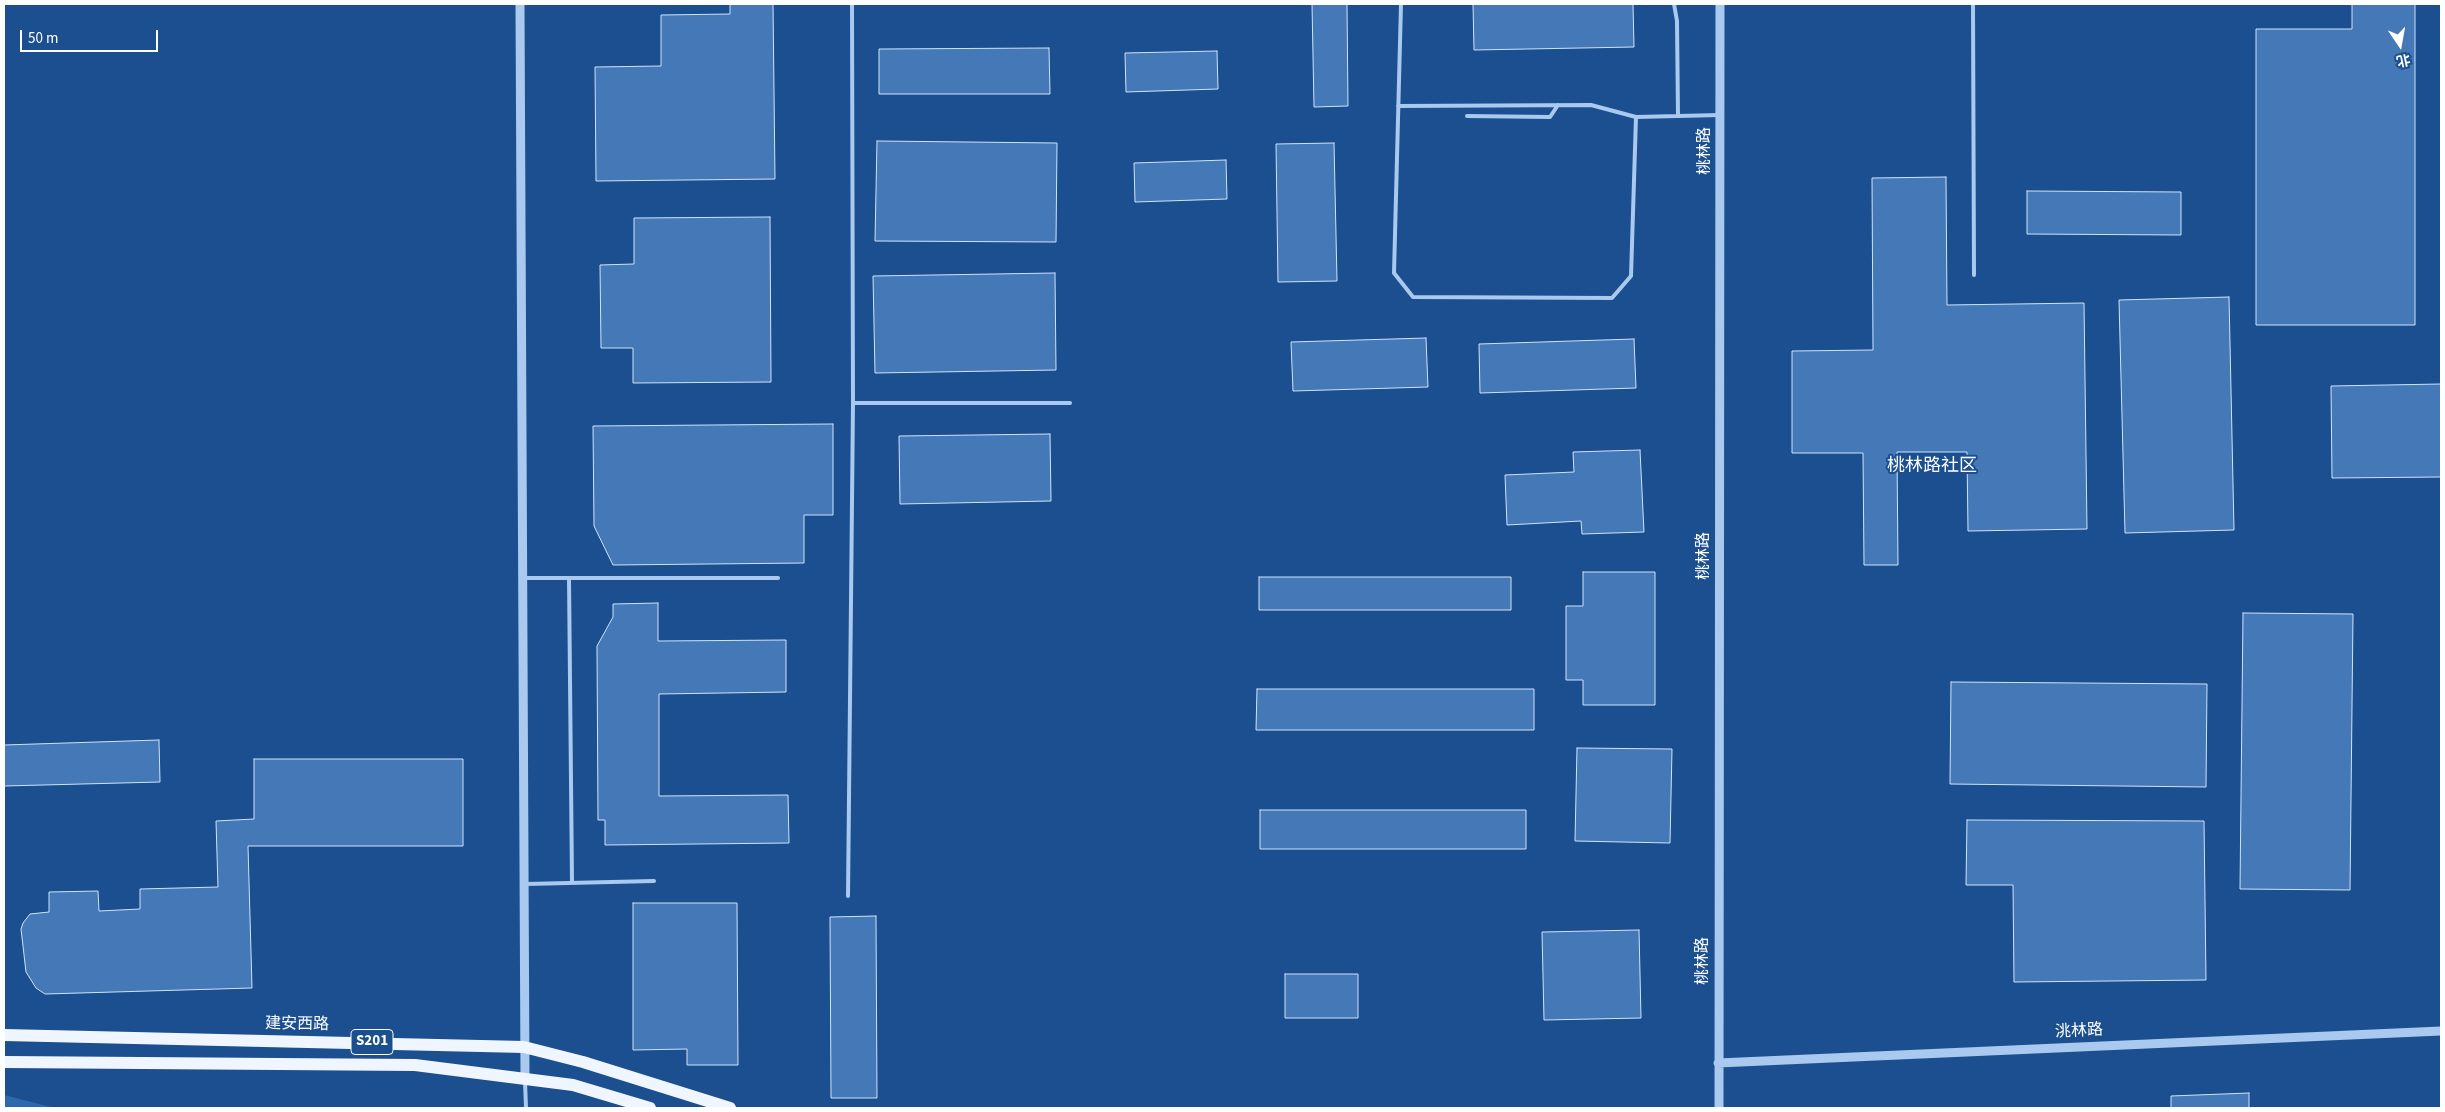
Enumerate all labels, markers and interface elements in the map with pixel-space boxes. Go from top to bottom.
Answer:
scale bar [22,20,160,52]
north arrow [2375,20,2425,70]
text: 50 m [28,28,58,49]
text: 北 [2394,48,2412,71]
street label: 桃林路 [1695,127,1715,175]
district label: 桃林路社区 [1887,456,1977,478]
street label: 桃林路 [1694,532,1714,580]
street label: 桃林路 [1693,937,1713,985]
street label: 建安西路 [265,1015,329,1035]
street label: 洮林路 [2055,1021,2103,1043]
road number: S201 [351,1030,393,1054]

